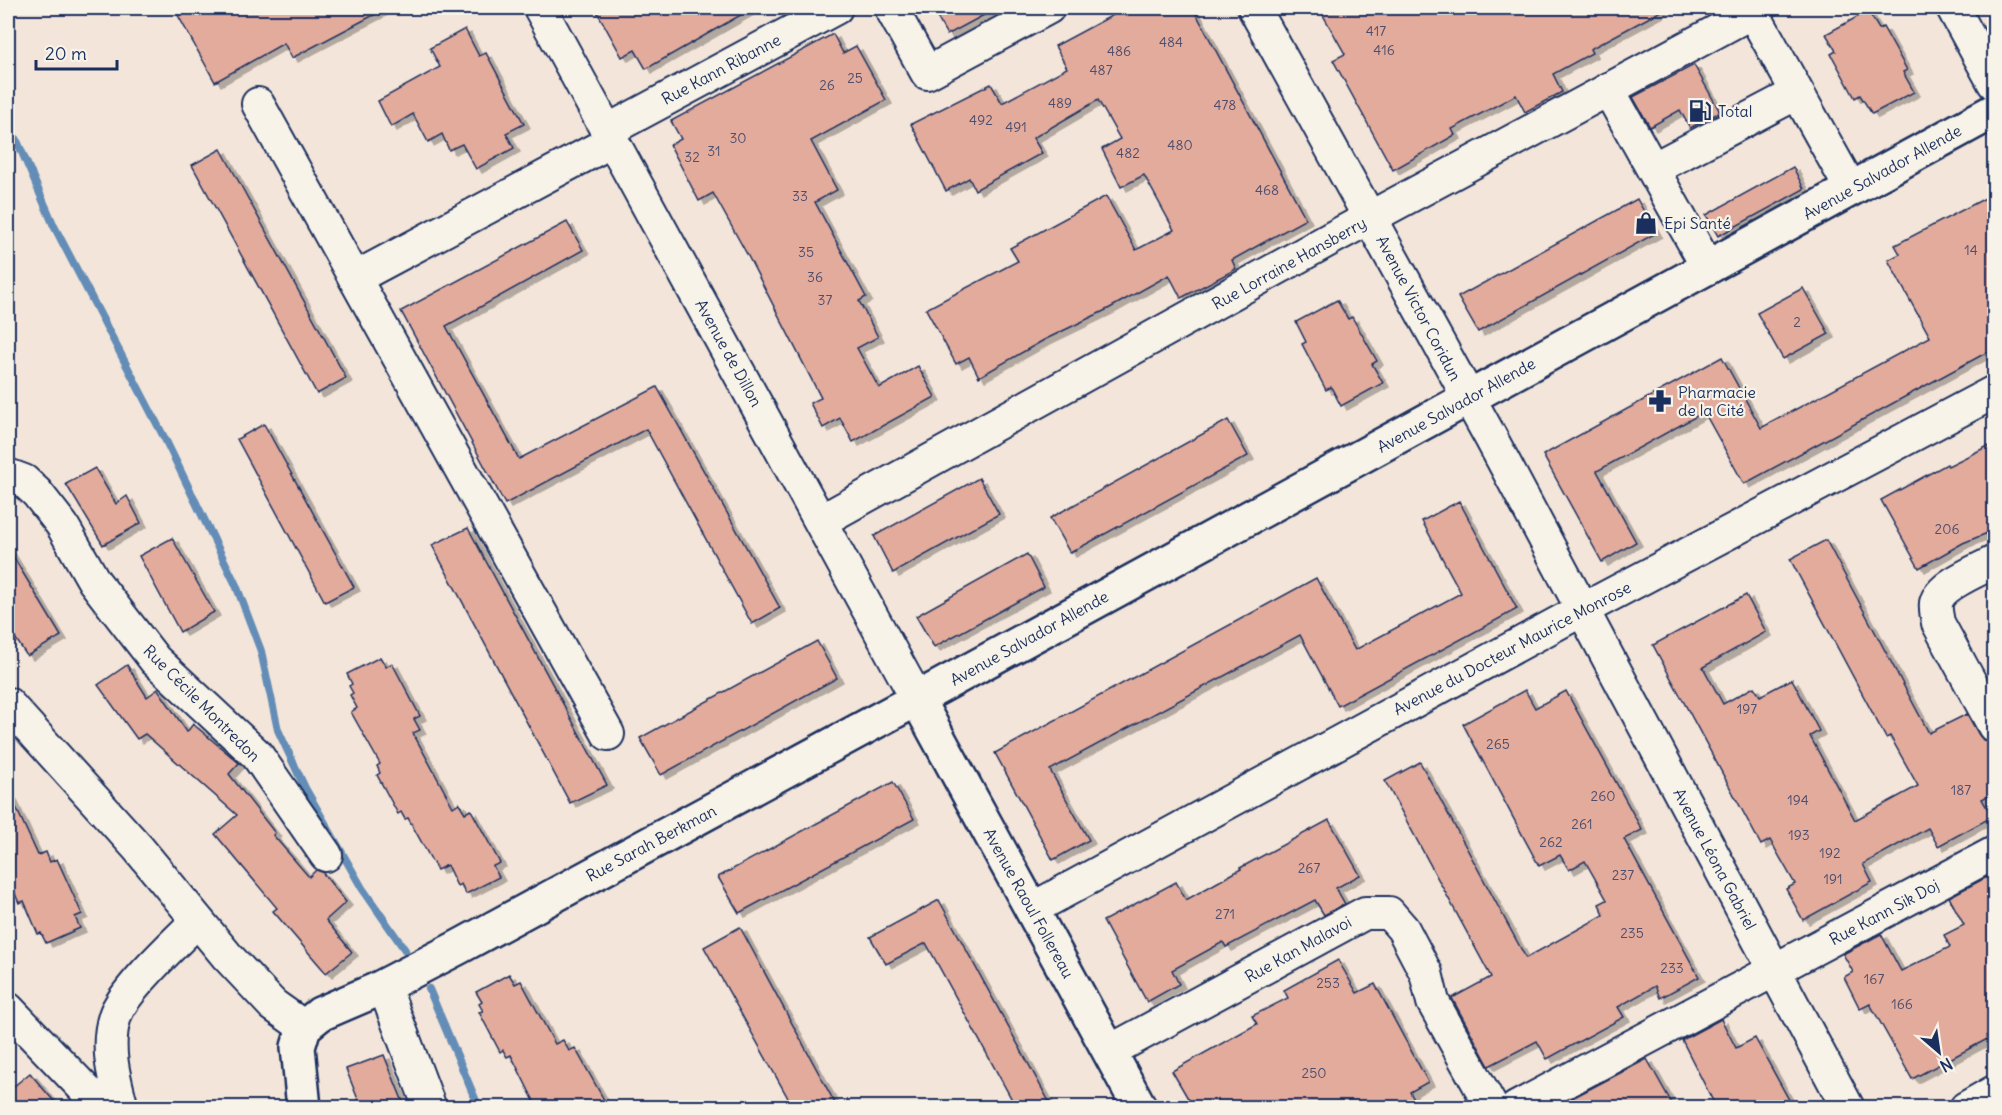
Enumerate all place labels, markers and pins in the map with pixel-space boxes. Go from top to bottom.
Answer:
fuel station icon: Total [1687,98,1713,124]
place label: Total [1718,101,1752,121]
shop icon: Epi Santé [1633,210,1659,236]
place label: Epi Santé [1664,213,1731,233]
place label: Pharmacie de la Cité [1678,382,1756,420]
pharmacy icon: Pharmacie de la Cité [1647,388,1673,414]

